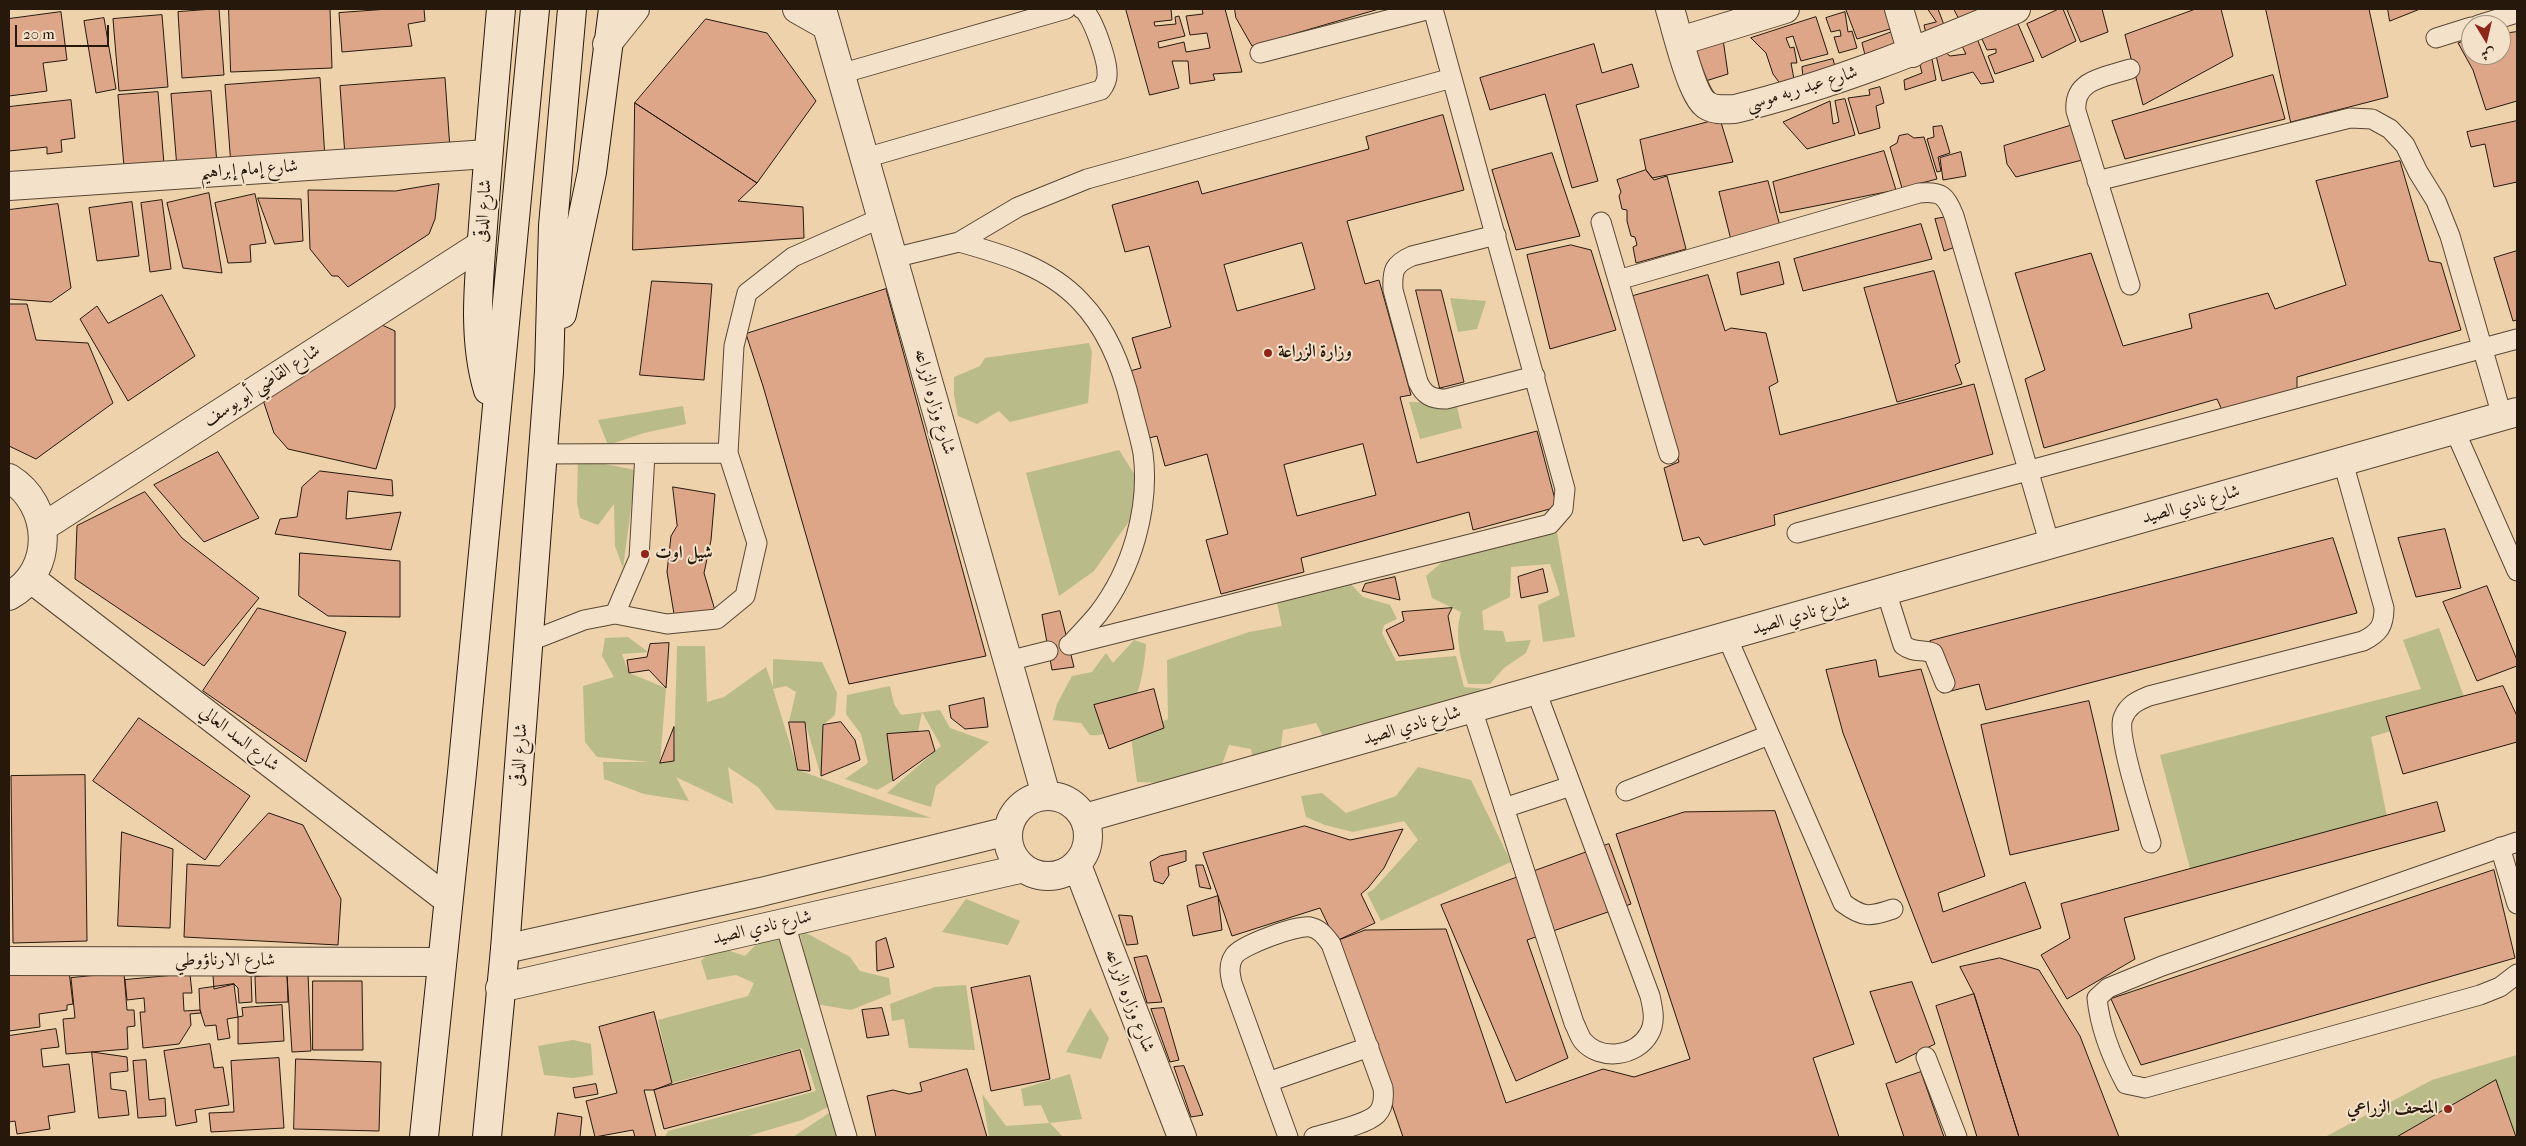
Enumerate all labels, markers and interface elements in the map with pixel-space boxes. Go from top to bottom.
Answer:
scale bar [18,15,111,47]
north arrow [2461,15,2511,65]
text: 20 m [23,25,55,43]
text: ش [2480,45,2496,64]
street label: شارع عبد ربه موسي [1744,62,1860,116]
street label: شارع إمام إبراهيم [199,156,299,184]
street label: شارع الدقى [471,179,497,243]
street label: شارع القاضي أبو يوسف [199,340,325,432]
place label: وزارة الزراعة [1278,342,1352,364]
street label: شارع وزاره الزراعه [909,347,959,457]
marker: وزارة الزراعة [1262,347,1274,359]
street label: شارع نادي الصيد [2139,481,2243,529]
place label: شيل اوت [655,543,713,565]
marker: شيل اوت [639,548,651,560]
street label: شارع نادي الصيد [1749,592,1853,640]
street label: شارع السد العالي [195,701,283,777]
street label: شارع نادي الصيد [1360,702,1464,750]
street label: شارع الدقى [507,723,533,787]
street label: شارع نادي الصيد [710,906,814,950]
street label: شارع وزاره الزراعه [1099,946,1159,1056]
street label: شارع الارناؤوطي [175,950,275,972]
place label: المتحف الزراعي [2347,1098,2438,1120]
marker: المتحف الزراعي [2442,1103,2454,1115]

